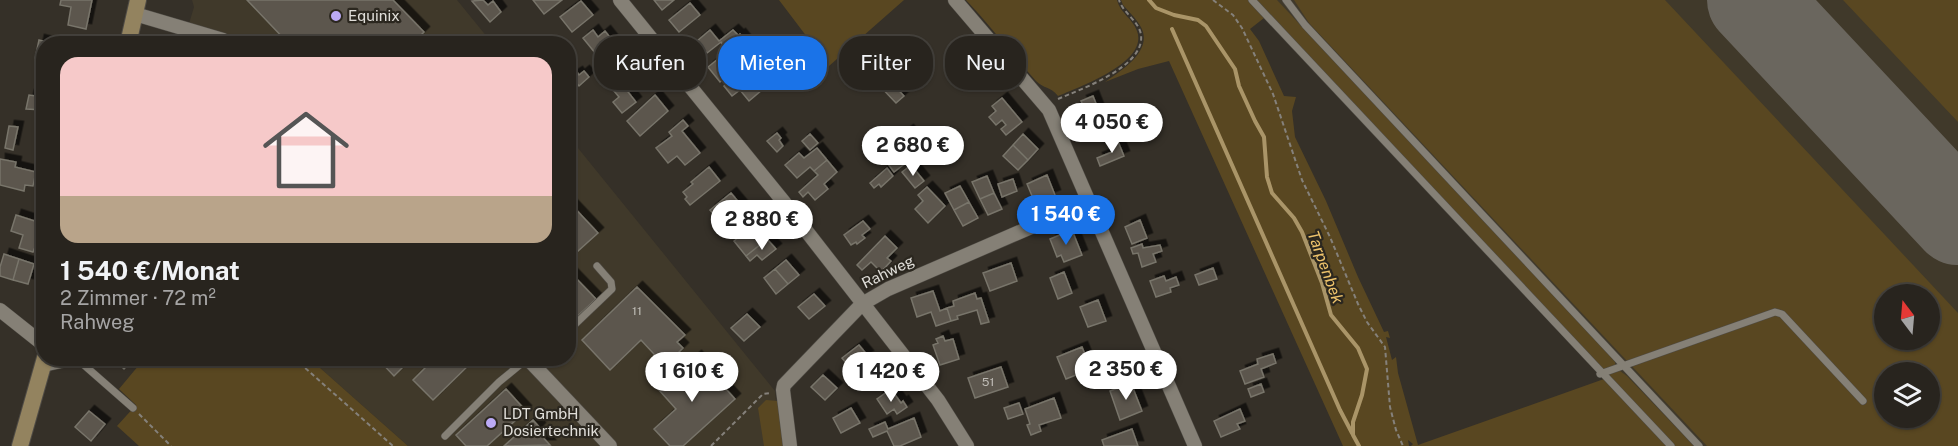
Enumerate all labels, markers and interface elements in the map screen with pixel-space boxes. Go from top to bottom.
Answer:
place label: Equinix [348,7,400,24]
marker: Equinix [329,9,343,23]
chip: Kaufen [594,36,706,90]
chip: Mieten [718,36,827,90]
chip: Filter [839,36,933,90]
chip: Neu [945,36,1026,90]
icon: home [252,96,360,204]
pin: 4 050 € [1057,103,1167,154]
text: 4 050 € [1075,110,1149,134]
pin: 2 680 € [858,126,968,177]
text: 2 680 € [876,133,950,157]
pin: 1 540 € [1011,195,1121,246]
pin: 2 880 € [707,200,817,251]
text: 1 540 € [1031,202,1101,226]
text: 2 880 € [725,207,799,231]
water label: Tarpenbek [1304,228,1348,307]
street label: Rahweg [859,252,917,291]
text: 1 540 €/Monat [60,255,240,286]
north arrow [1874,284,1940,350]
map controls [1874,284,1940,428]
text: 2 Zimmer · 72 m² [60,286,216,310]
house number: 11 [632,304,642,318]
text: Rahweg [60,310,135,334]
pin: 2 350 € [1071,350,1181,401]
pin: 1 610 € [637,352,747,403]
pin: 1 420 € [836,352,946,403]
text: 2 350 € [1089,357,1163,381]
text: 1 610 € [659,359,725,383]
text: 1 420 € [856,359,926,383]
button: layers [1874,362,1940,428]
house number: 51 [982,375,994,389]
place label: LDT GmbH Dosiertechnik [503,405,599,439]
marker: LDT GmbH Dosiertechnik [484,416,498,430]

